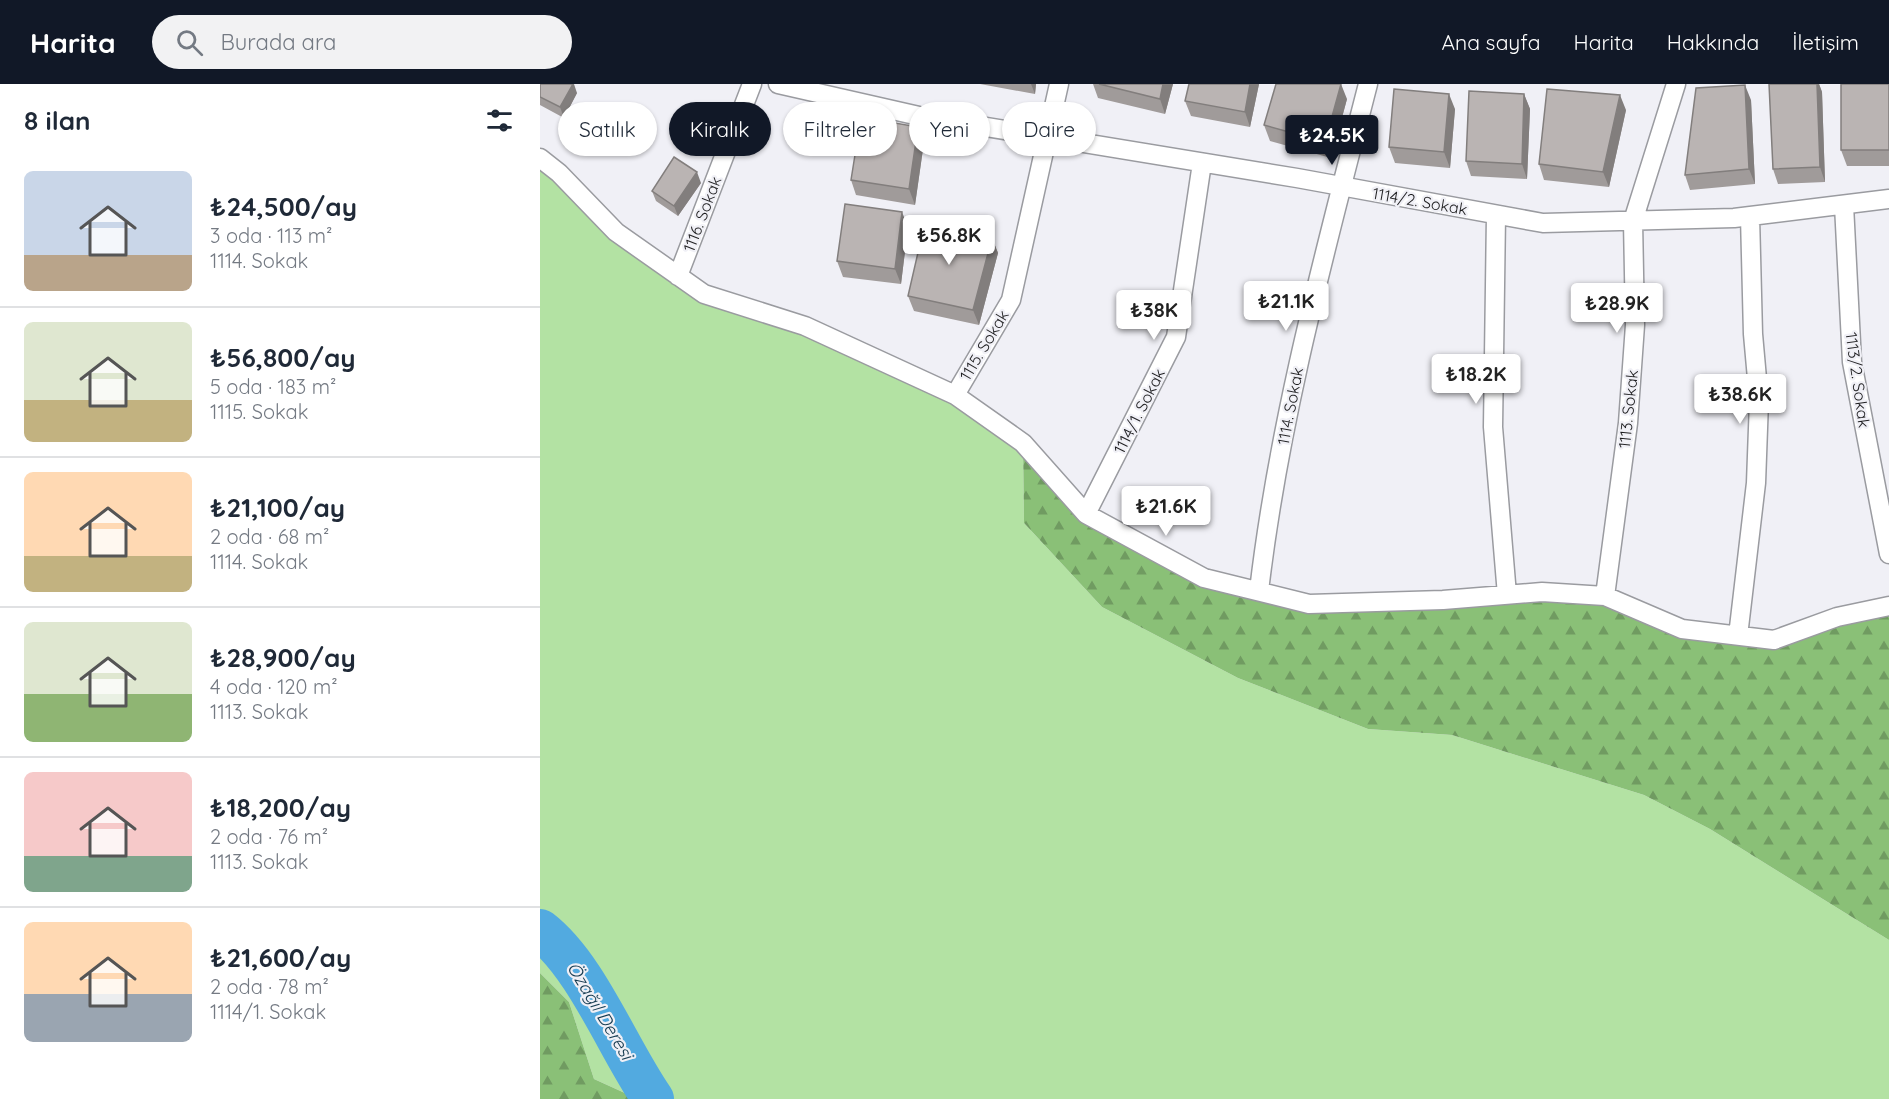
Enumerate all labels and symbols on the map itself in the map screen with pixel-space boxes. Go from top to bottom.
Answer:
pin: ₺24.5K [1283,115,1381,166]
street label: 1116. Sokak [679,174,725,254]
street label: 1114/2. Sokak [1371,183,1469,219]
pin: ₺56.8K [900,215,998,266]
pin: ₺21.1K [1237,281,1335,332]
pin: ₺28.9K [1568,283,1666,334]
pin: ₺38K [1118,290,1190,341]
street label: 1115. Sokak [955,306,1013,384]
street label: 1113/2. Sokak [1841,331,1875,429]
pin: ₺18.2K [1427,354,1525,405]
street label: 1114/1. Sokak [1109,365,1169,457]
street label: 1114. Sokak [1273,366,1307,446]
street label: 1113. Sokak [1614,369,1642,449]
pin: ₺38.6K [1691,374,1789,425]
pin: ₺21.6K [1117,486,1215,537]
water label: Özağıl Deresi [562,958,640,1066]

